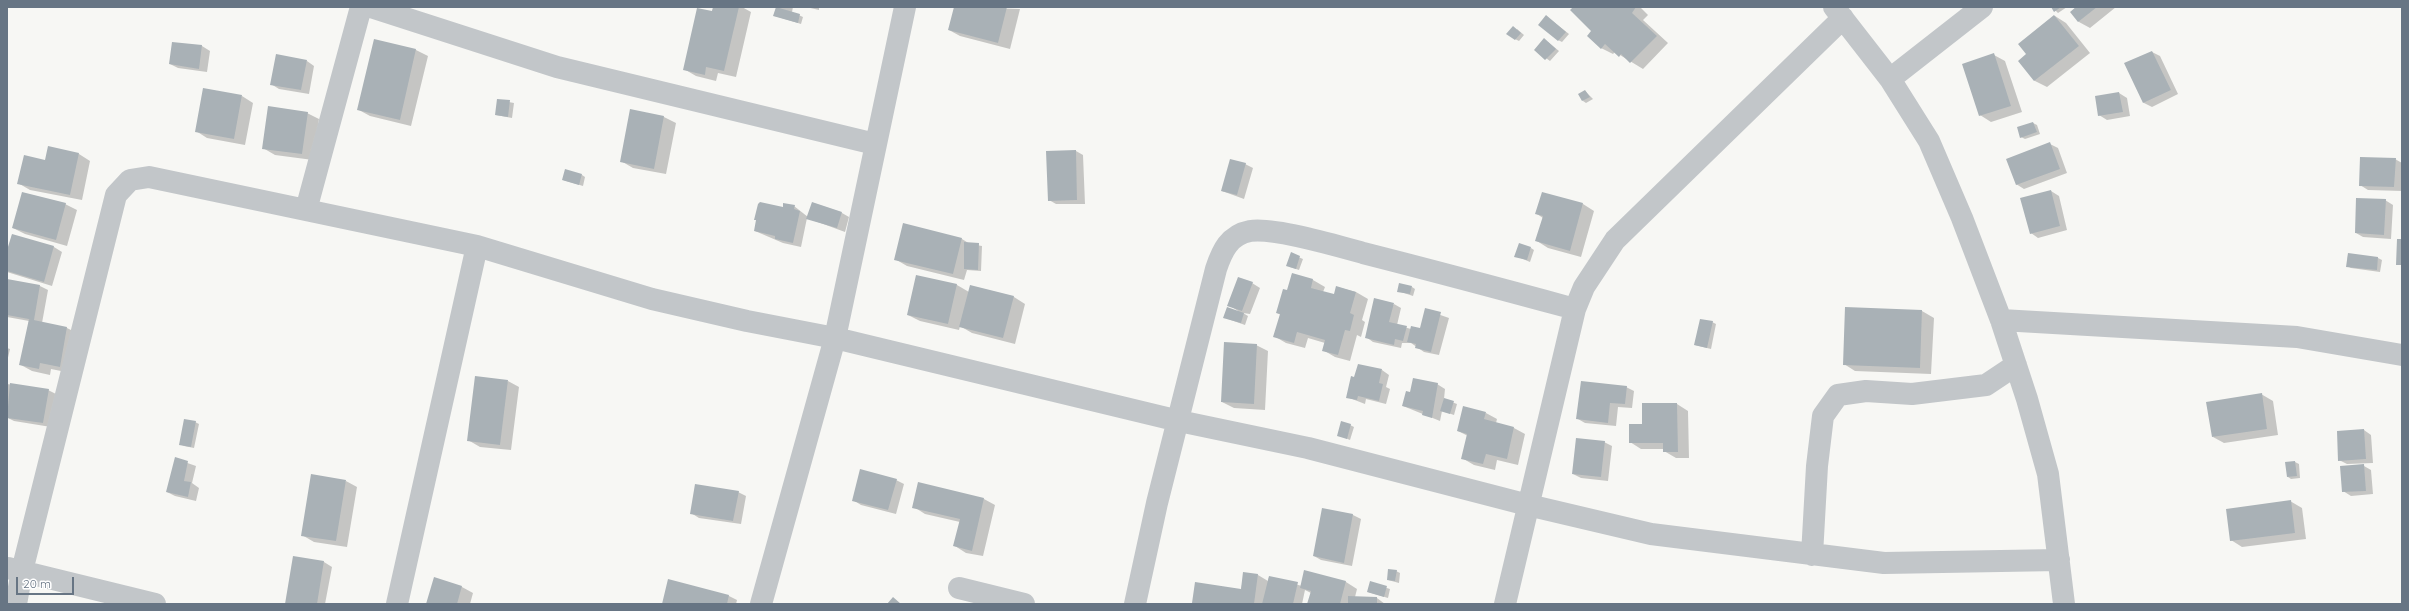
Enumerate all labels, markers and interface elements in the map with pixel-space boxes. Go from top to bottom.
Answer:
scale bar [18,569,76,595]
text: 20 m [23,576,51,591]

